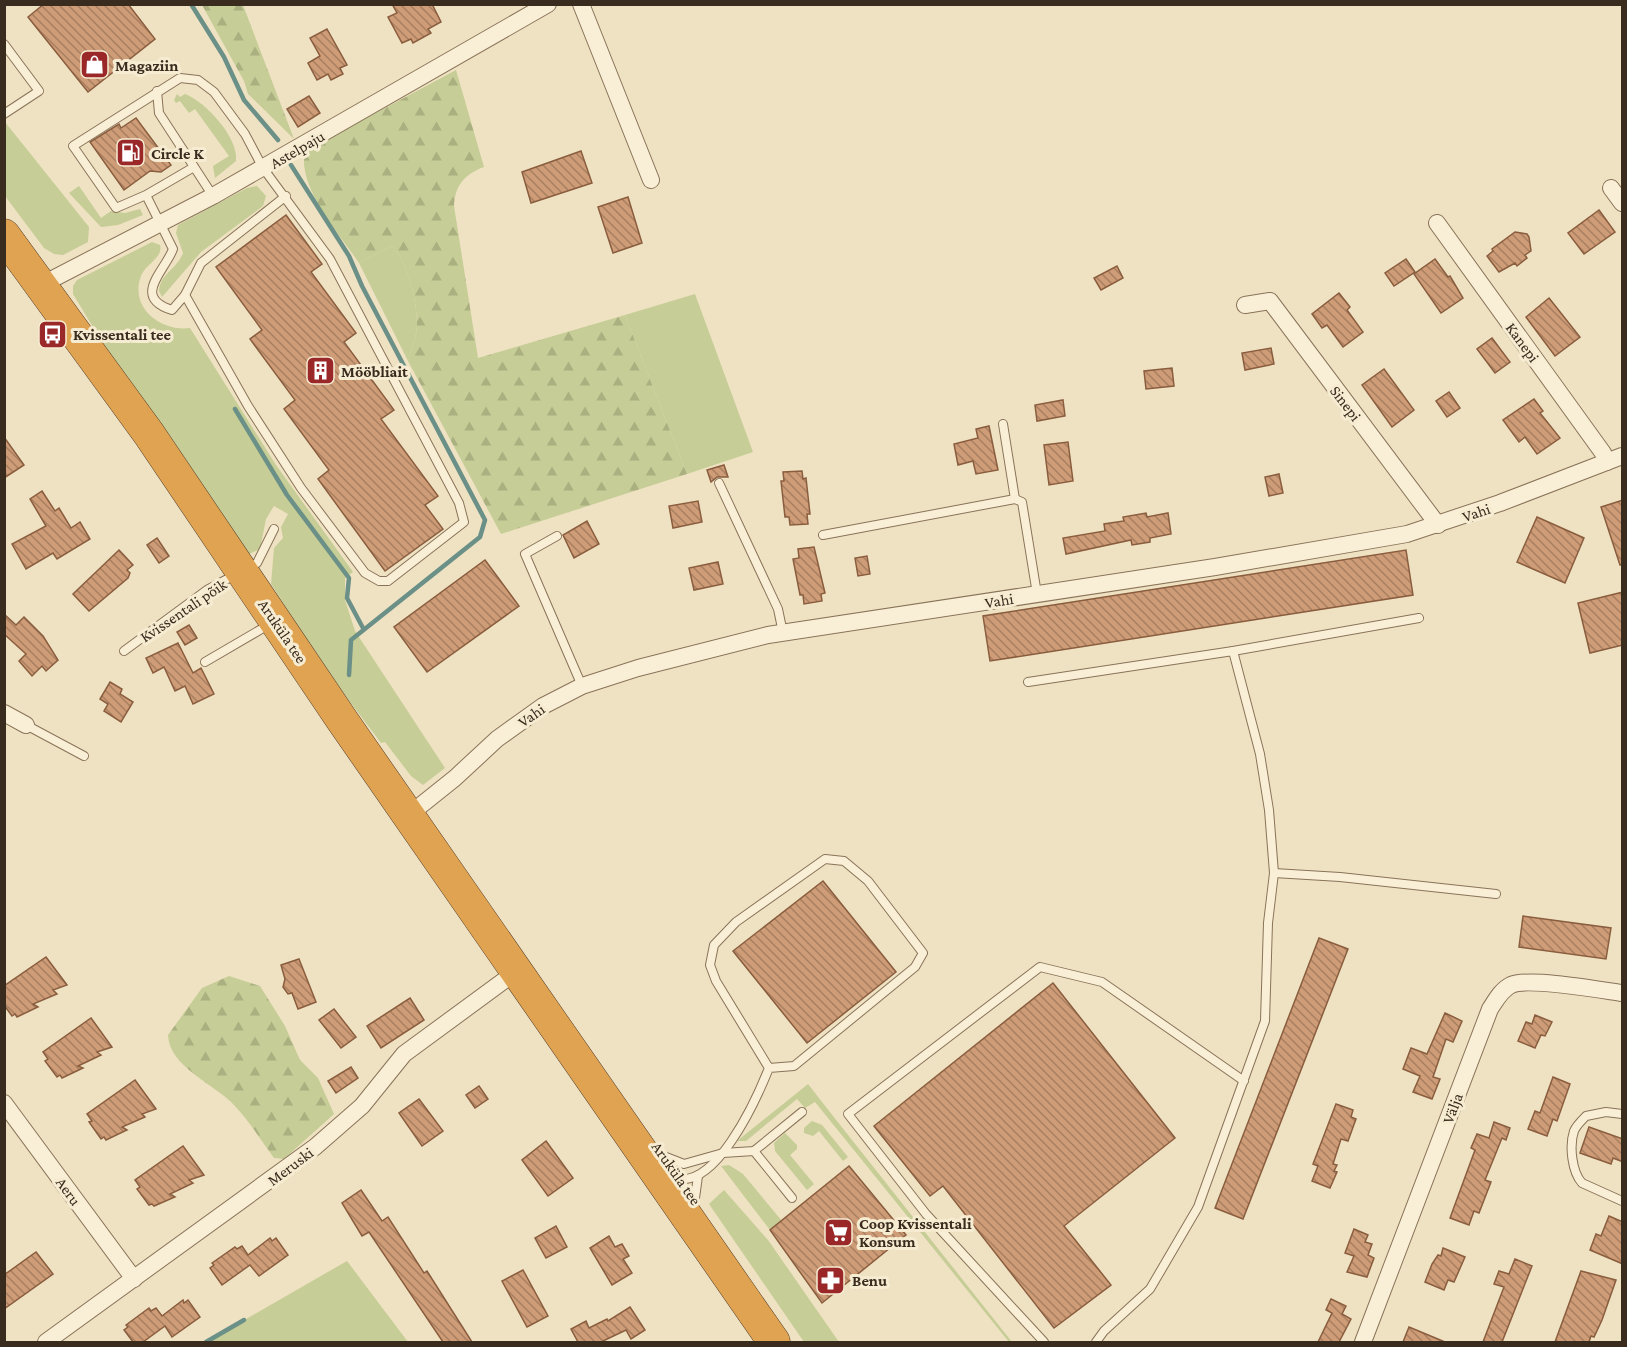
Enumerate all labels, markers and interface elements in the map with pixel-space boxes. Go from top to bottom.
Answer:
shop icon: Magaziin [78,49,110,81]
place label: Magaziin [115,57,178,74]
street label: Astelpaju [267,127,328,173]
fuel station icon: Circle K [114,137,146,169]
place label: Circle K [151,145,205,162]
bus stop icon: Kvissentali tee [36,318,68,350]
street label: Kanepi [1502,319,1543,366]
place label: Kvissentali tee [73,326,172,343]
building icon: Mööbliait [304,355,336,387]
place label: Mööbliait [341,363,408,380]
street label: Sinepi [1326,382,1364,425]
street label: Vahi [1460,500,1492,525]
street label: Kvissentali põik [137,575,231,646]
street label: Vahi [984,590,1015,611]
street label: Aruküla tee [255,596,310,666]
street label: Vahi [515,700,548,731]
street label: Välja [1439,1090,1467,1126]
street label: Aruküla tee [649,1138,705,1208]
street label: Meruski [264,1144,316,1189]
street label: Aeru [53,1174,85,1209]
place label: Coop Kvissentali Konsum [859,1215,972,1250]
supermarket icon: Coop Kvissentali Konsum [822,1216,854,1248]
pharmacy icon: Benu [815,1264,847,1296]
place label: Benu [852,1272,887,1289]

